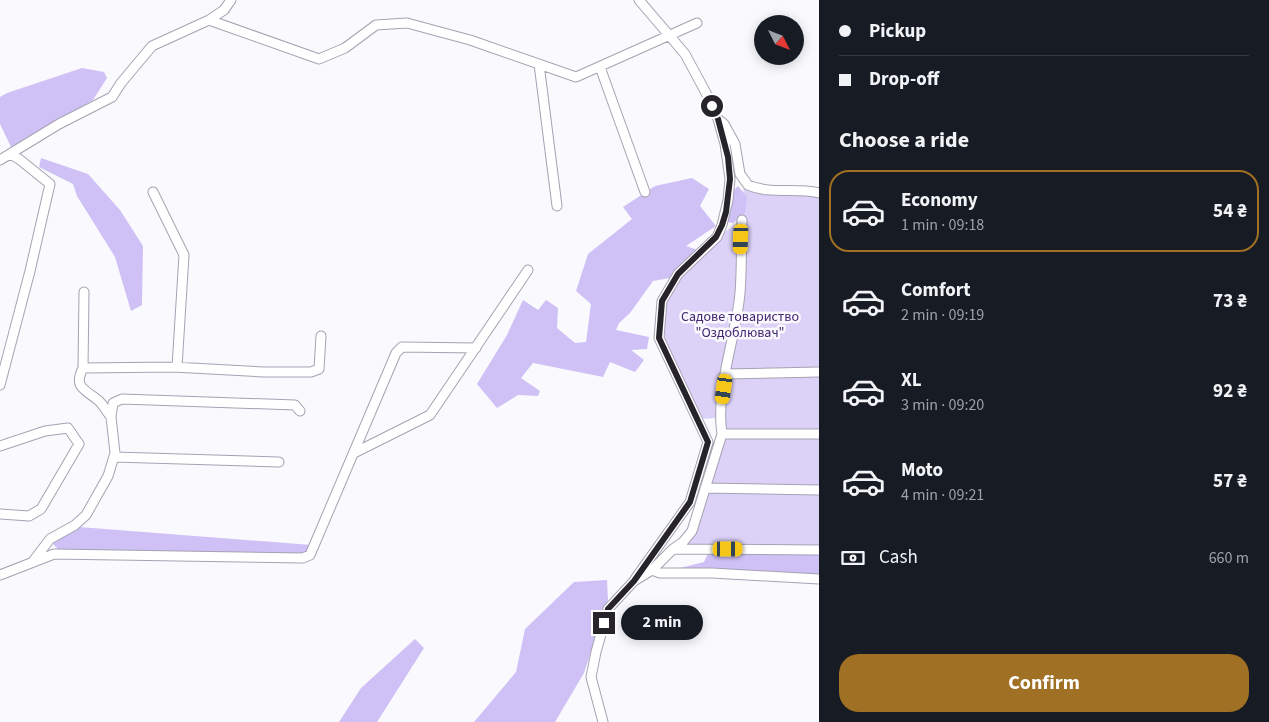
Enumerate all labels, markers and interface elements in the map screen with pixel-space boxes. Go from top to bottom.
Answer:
north arrow [754,15,804,65]
map controls [754,15,804,65]
text: Pickup [869,18,926,45]
text: Drop-off [869,66,939,93]
route start [701,95,723,117]
text: Choose a ride [839,124,969,156]
text: Economy [901,187,978,214]
icon: car [841,189,886,234]
text: 54 ₴ [1213,198,1247,225]
text: 1 min · 09:18 [901,214,984,236]
car [732,224,749,254]
text: Comfort [901,277,971,304]
icon: car [841,279,886,324]
text: 73 ₴ [1213,288,1247,315]
text: 2 min · 09:19 [901,304,984,326]
park label: Садове товариство "Оздоблювач" [681,307,799,343]
text: XL [901,367,922,394]
icon: car [841,369,886,414]
car [714,373,733,405]
text: 92 ₴ [1213,378,1247,405]
text: 3 min · 09:20 [901,394,984,416]
text: Moto [901,457,943,484]
icon: car [841,459,886,504]
text: 57 ₴ [1213,468,1247,495]
text: 4 min · 09:21 [901,484,984,506]
car [713,542,743,557]
icon: cash [839,544,867,572]
text: Cash [879,544,918,571]
text: 660 m [1209,547,1249,569]
callout: 2 min [622,606,704,640]
text: 2 min [643,611,681,633]
route end [593,612,615,634]
button: Confirm [839,654,1249,712]

